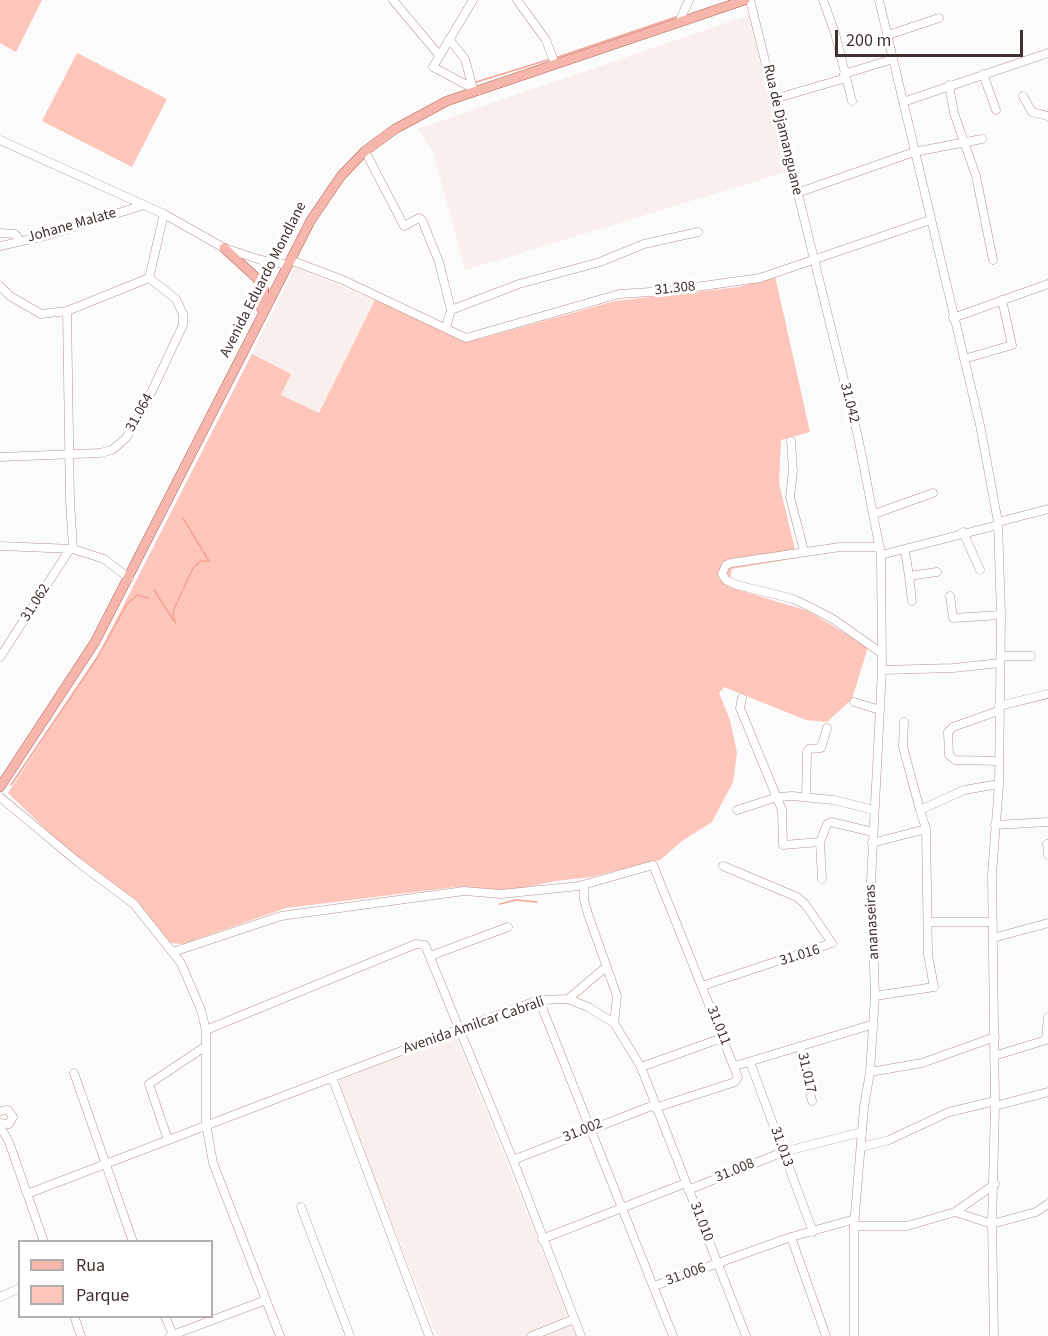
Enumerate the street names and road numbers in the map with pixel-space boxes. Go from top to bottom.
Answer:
street label: Rua de Djamanguane [758,63,806,197]
street label: Avenida Eduardo Mondlane [217,199,311,361]
street label: Johane Malate [25,205,119,247]
street label: 31.308 [654,278,696,300]
street label: 31.042 [835,381,863,425]
street label: 31.064 [122,391,158,435]
street label: 31.062 [17,581,55,625]
street label: ananaseiras [862,884,884,960]
street label: 31.016 [778,941,822,971]
street label: Avenida Amilcar Cabrali [401,993,547,1059]
street label: 31.011 [702,1004,734,1048]
street label: 31.017 [793,1051,819,1095]
street label: 31.002 [561,1115,605,1147]
street label: 31.013 [766,1125,796,1169]
street label: 31.008 [713,1155,757,1187]
street label: 31.010 [685,1200,717,1244]
street label: 31.006 [664,1260,708,1290]

